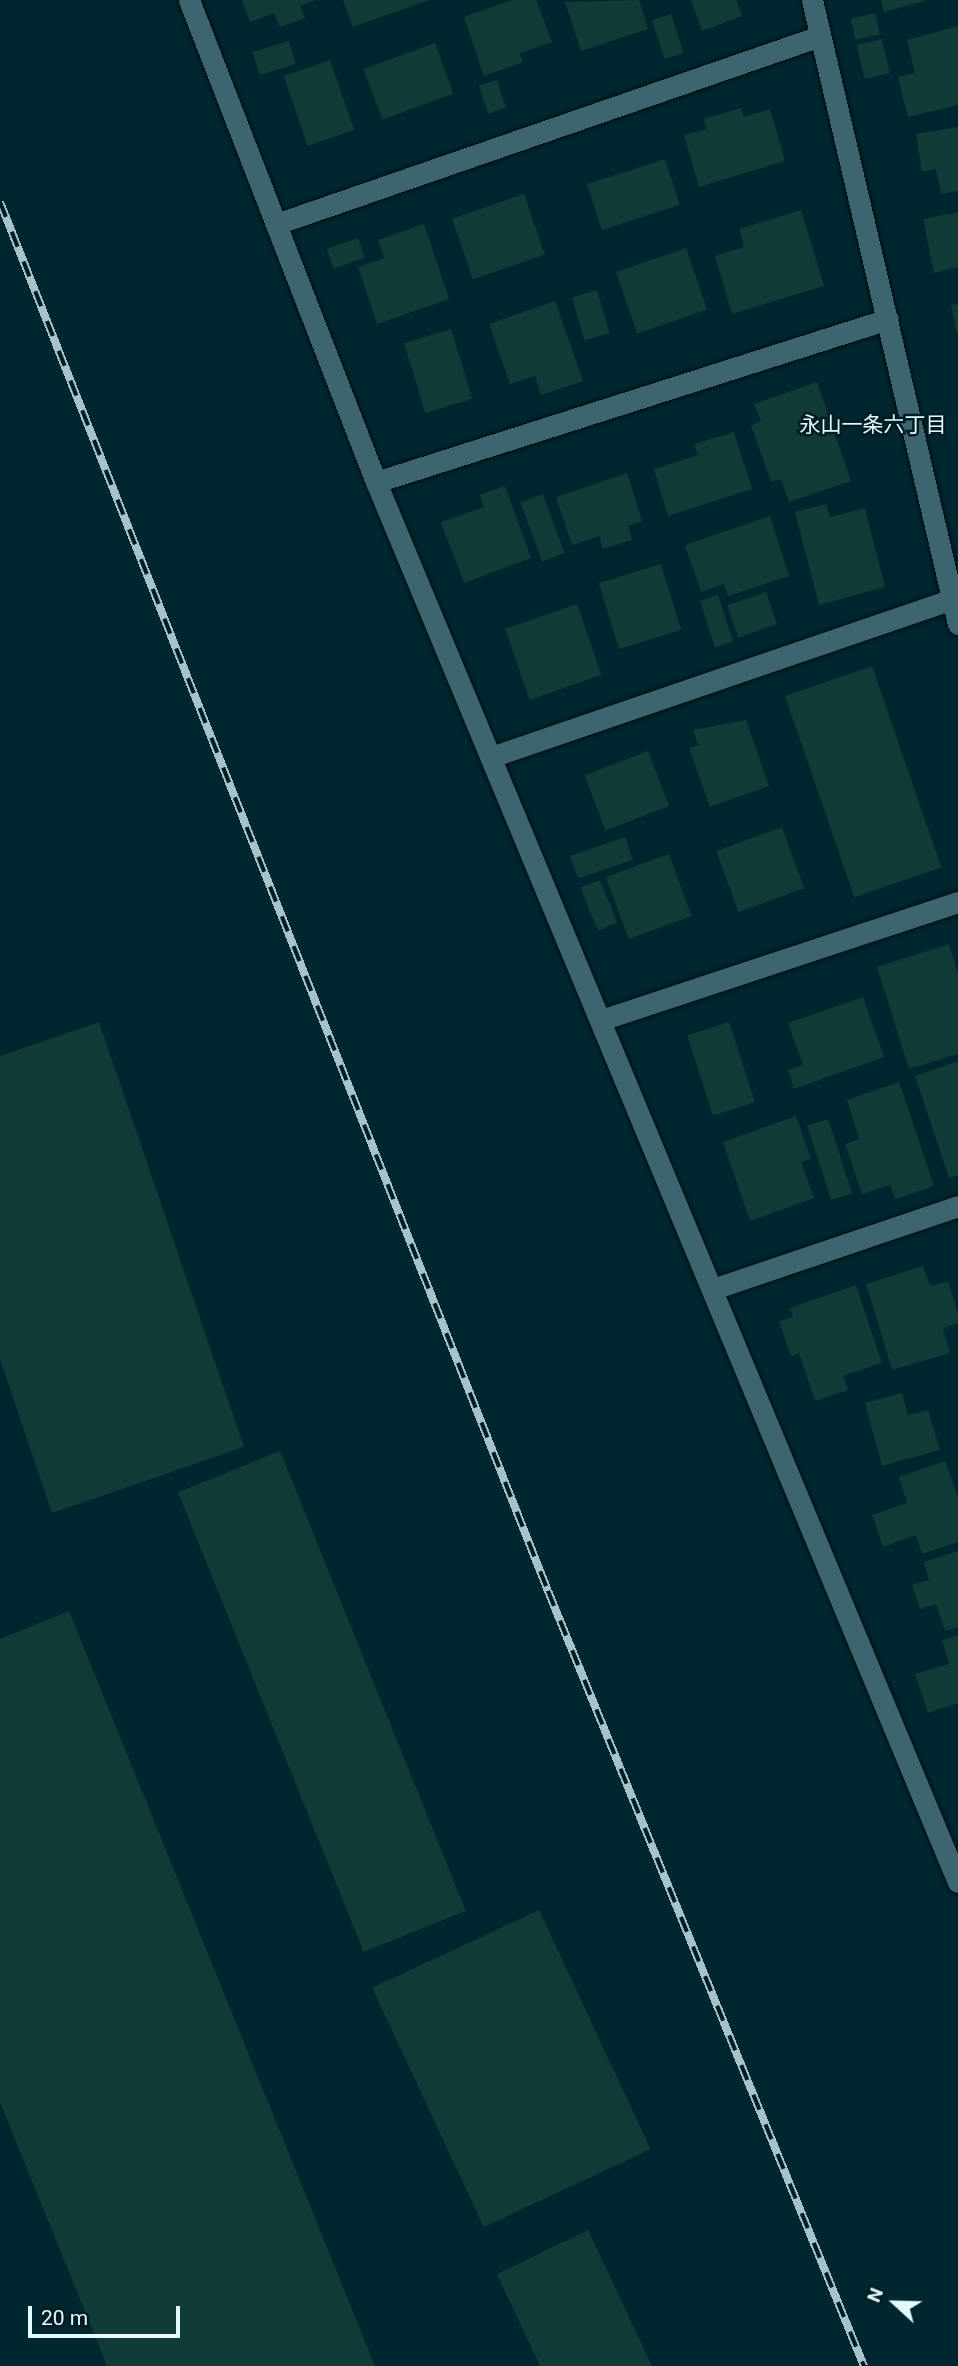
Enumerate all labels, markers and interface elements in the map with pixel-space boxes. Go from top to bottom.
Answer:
district label: 永山一条六丁目 [800,412,946,438]
north arrow [860,2268,930,2338]
text: N [862,2284,888,2305]
scale bar [32,2292,184,2336]
text: 20 m [41,2306,88,2330]

